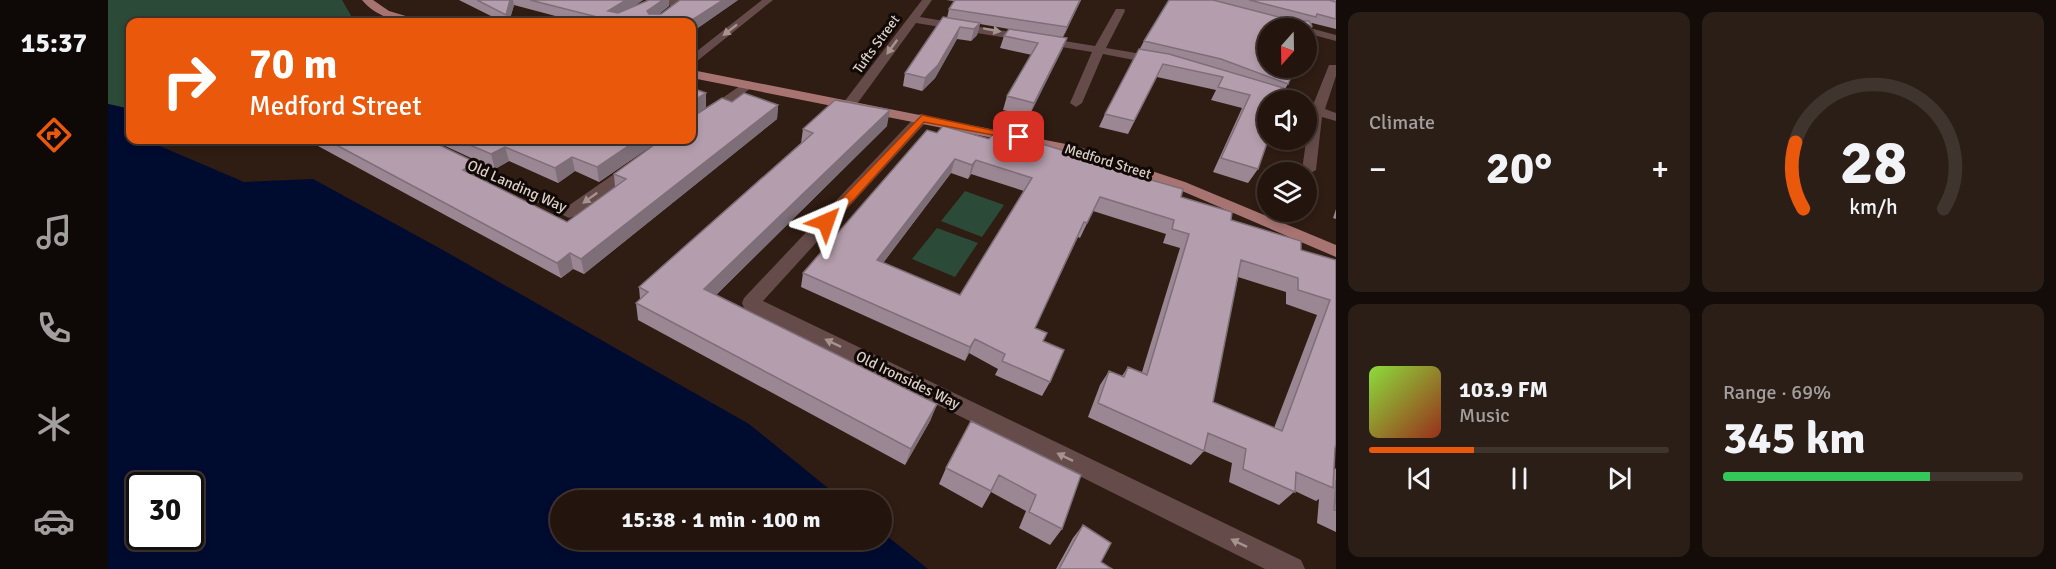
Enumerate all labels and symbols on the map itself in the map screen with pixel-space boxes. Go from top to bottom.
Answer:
street label: Tufts Street [849,12,903,77]
north arrow [1257,18,1317,78]
one-way arrow [722,24,738,37]
one-way arrow [983,26,1002,35]
one-way arrow [887,40,899,55]
pin [993,111,1044,162]
street label: Medford Street [1063,140,1153,183]
street label: Old Landing Way [465,156,569,216]
position arrow [794,190,858,254]
one-way arrow [582,192,598,204]
one-way arrow [824,339,841,348]
street label: Old Ironsides Way [853,347,963,413]
one-way arrow [1056,452,1073,461]
speed limit sign: 30 [126,472,204,550]
one-way arrow [1231,538,1248,548]

